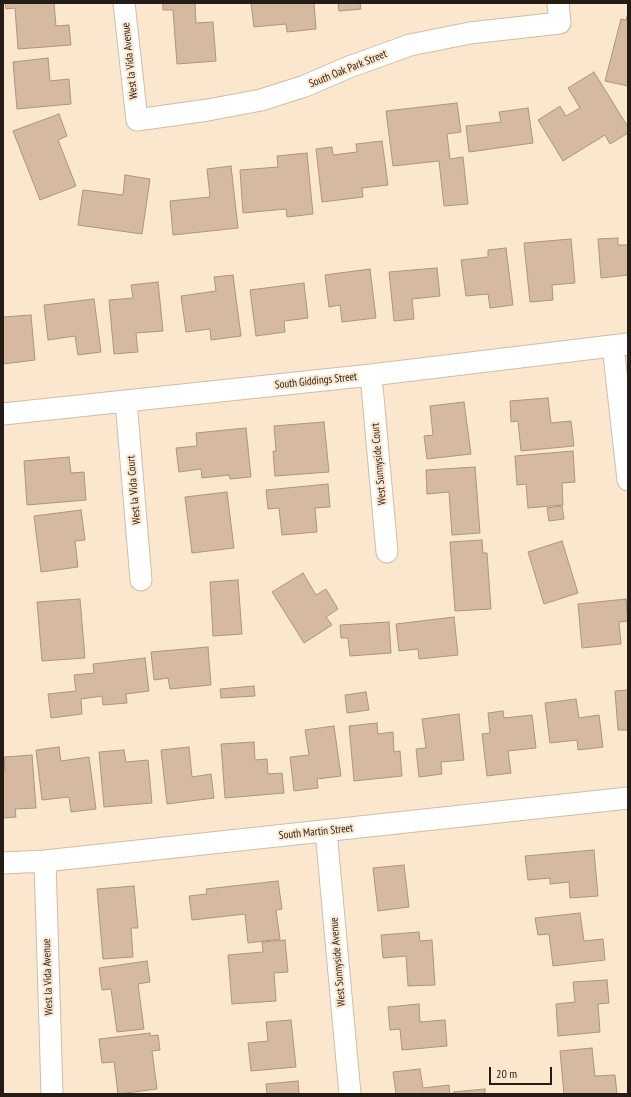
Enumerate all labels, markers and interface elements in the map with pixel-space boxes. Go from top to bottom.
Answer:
street label: West la Vida Avenue [119,22,141,100]
street label: South Oak Park Street [307,47,389,91]
street label: South Giddings Street [274,370,358,392]
street label: West Sunnyside Court [369,422,389,506]
street label: West la Vida Court [124,455,144,525]
street label: South Martin Street [278,822,354,842]
street label: West Sunnyside Avenue [328,917,348,1007]
street label: West la Vida Avenue [40,938,56,1016]
scale bar [491,1059,554,1085]
text: 20 m [496,1066,517,1081]

